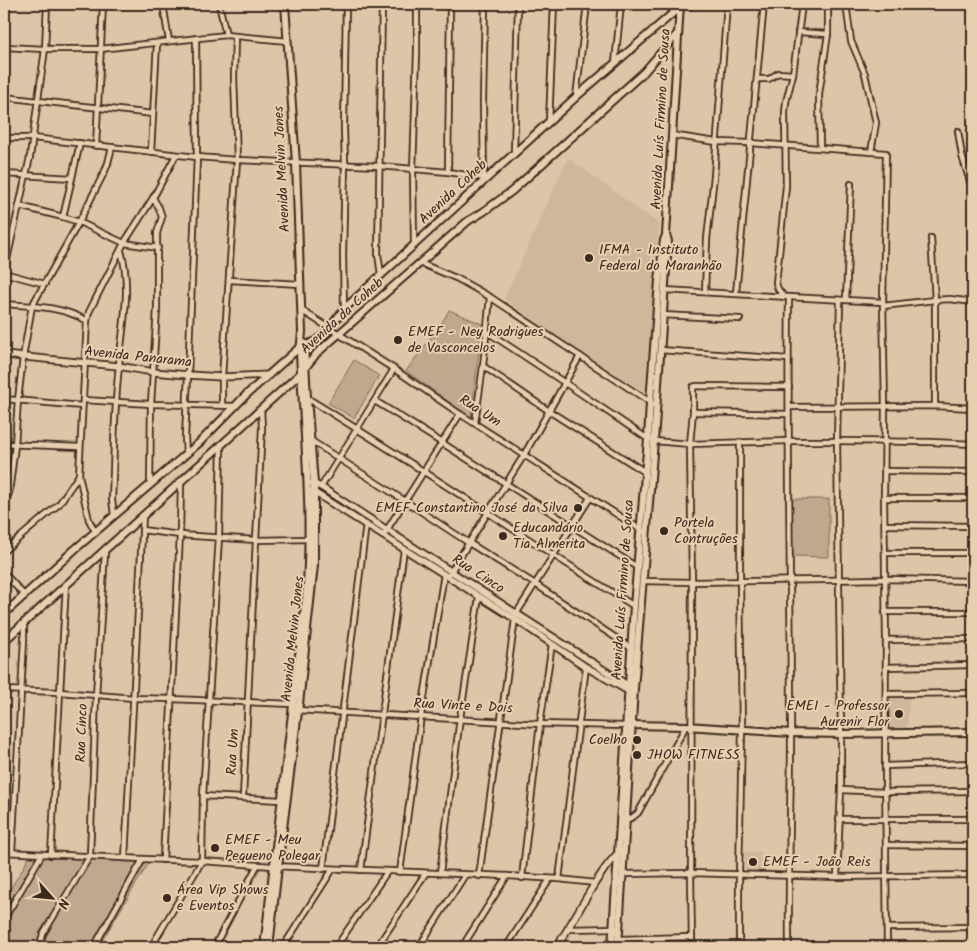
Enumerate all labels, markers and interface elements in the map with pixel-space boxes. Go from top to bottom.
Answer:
street label: Avenida Luís Firmino de Sousa [645,28,677,210]
street label: Avenida Melvin Jones [268,105,296,233]
street label: Avenida Coheb [414,154,493,230]
place label: IFMA - Instituto Federal do Maranhão [599,239,722,277]
marker: IFMA - Instituto Federal do Maranhão [583,252,595,264]
street label: Avenida da Coheb [295,272,389,360]
place label: EMEF - Ney Rodrigues de Vasconcelos [408,321,544,359]
marker: EMEF - Ney Rodrigues de Vasconcelos [392,334,404,346]
street label: Avenida Panarama [83,340,193,374]
street label: Rua Um [454,389,506,433]
place label: EMEF Constantino José da Silva [375,497,568,519]
street label: Avenida Luís Firmino de Sousa [606,499,640,681]
marker: EMEF Constantino José da Silva [572,502,584,514]
place label: Portela Contruções [674,512,738,550]
place label: Educandário Tia Almerita [513,517,585,555]
marker: Portela Contruções [658,525,670,537]
marker: Educandário Tia Almerita [497,530,509,542]
street label: Rua Cinco [447,549,509,599]
street label: Avenida Melvin Jones [275,575,311,703]
street label: Rua Vinte e Dois [413,692,513,720]
place label: EMEI - Professor Aurenir Flor [787,695,890,733]
street label: Rua Cinco [70,703,94,763]
marker: EMEI - Professor Aurenir Flor [893,708,905,720]
street label: Rua Um [221,728,245,776]
place label: Coelho [589,729,627,751]
marker: Coelho [631,734,643,746]
place label: JHOW FITNESS [647,744,740,766]
marker: JHOW FITNESS [631,749,643,761]
place label: EMEF - Meu Pequeno Polegar [225,829,321,867]
marker: EMEF - Meu Pequeno Polegar [209,842,221,854]
place label: EMEF - João Reis [763,851,871,873]
marker: EMEF - João Reis [747,856,759,868]
north arrow [28,874,78,924]
place label: Área Vip Shows e Eventos [177,879,268,917]
marker: Área Vip Shows e Eventos [161,892,173,904]
text: N [51,895,75,913]

